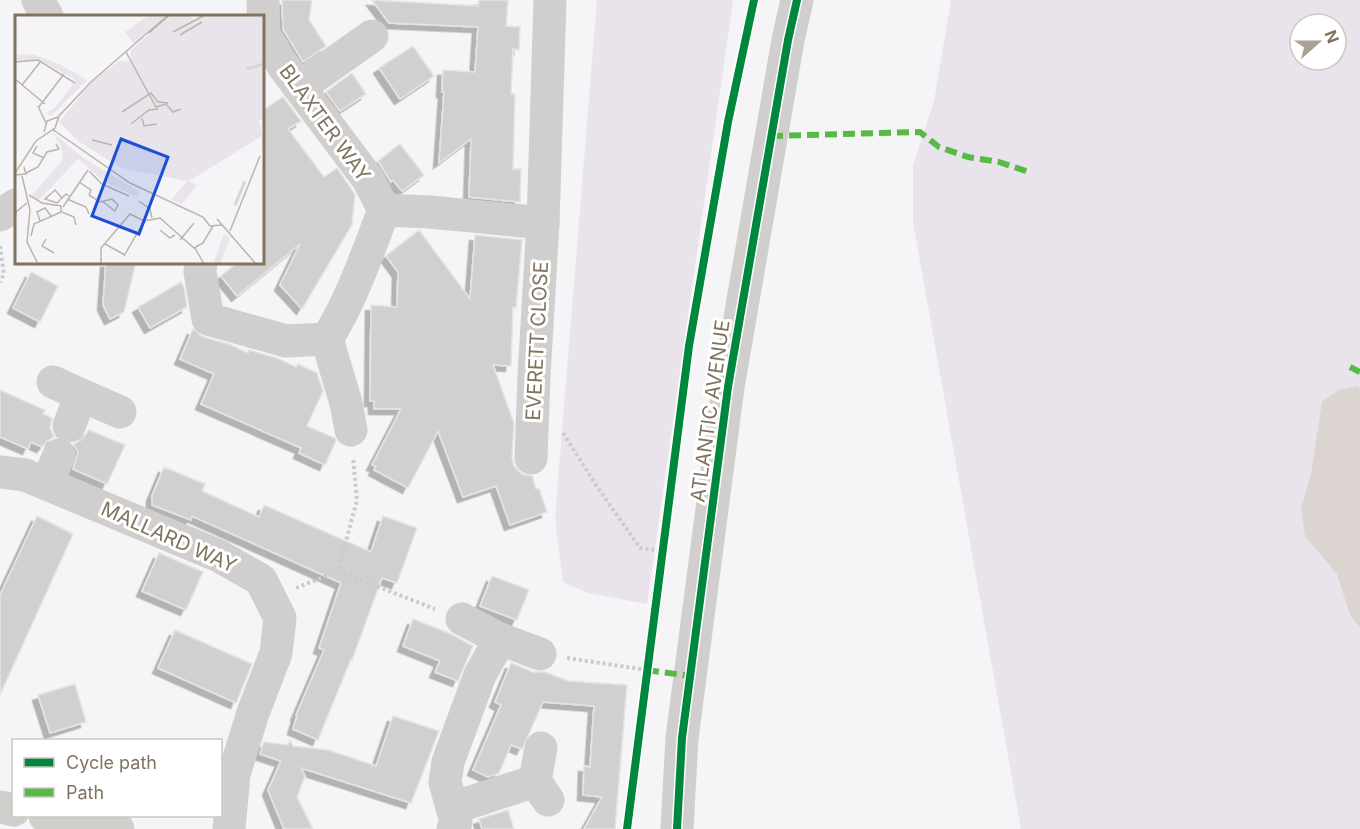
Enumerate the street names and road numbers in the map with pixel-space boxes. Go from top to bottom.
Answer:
street label: BLAXTER WAY [274,60,376,187]
street label: EVERETT CLOSE [521,261,553,421]
street label: ATLANTIC AVENUE [685,318,735,504]
street label: MALLARD WAY [98,496,241,578]

